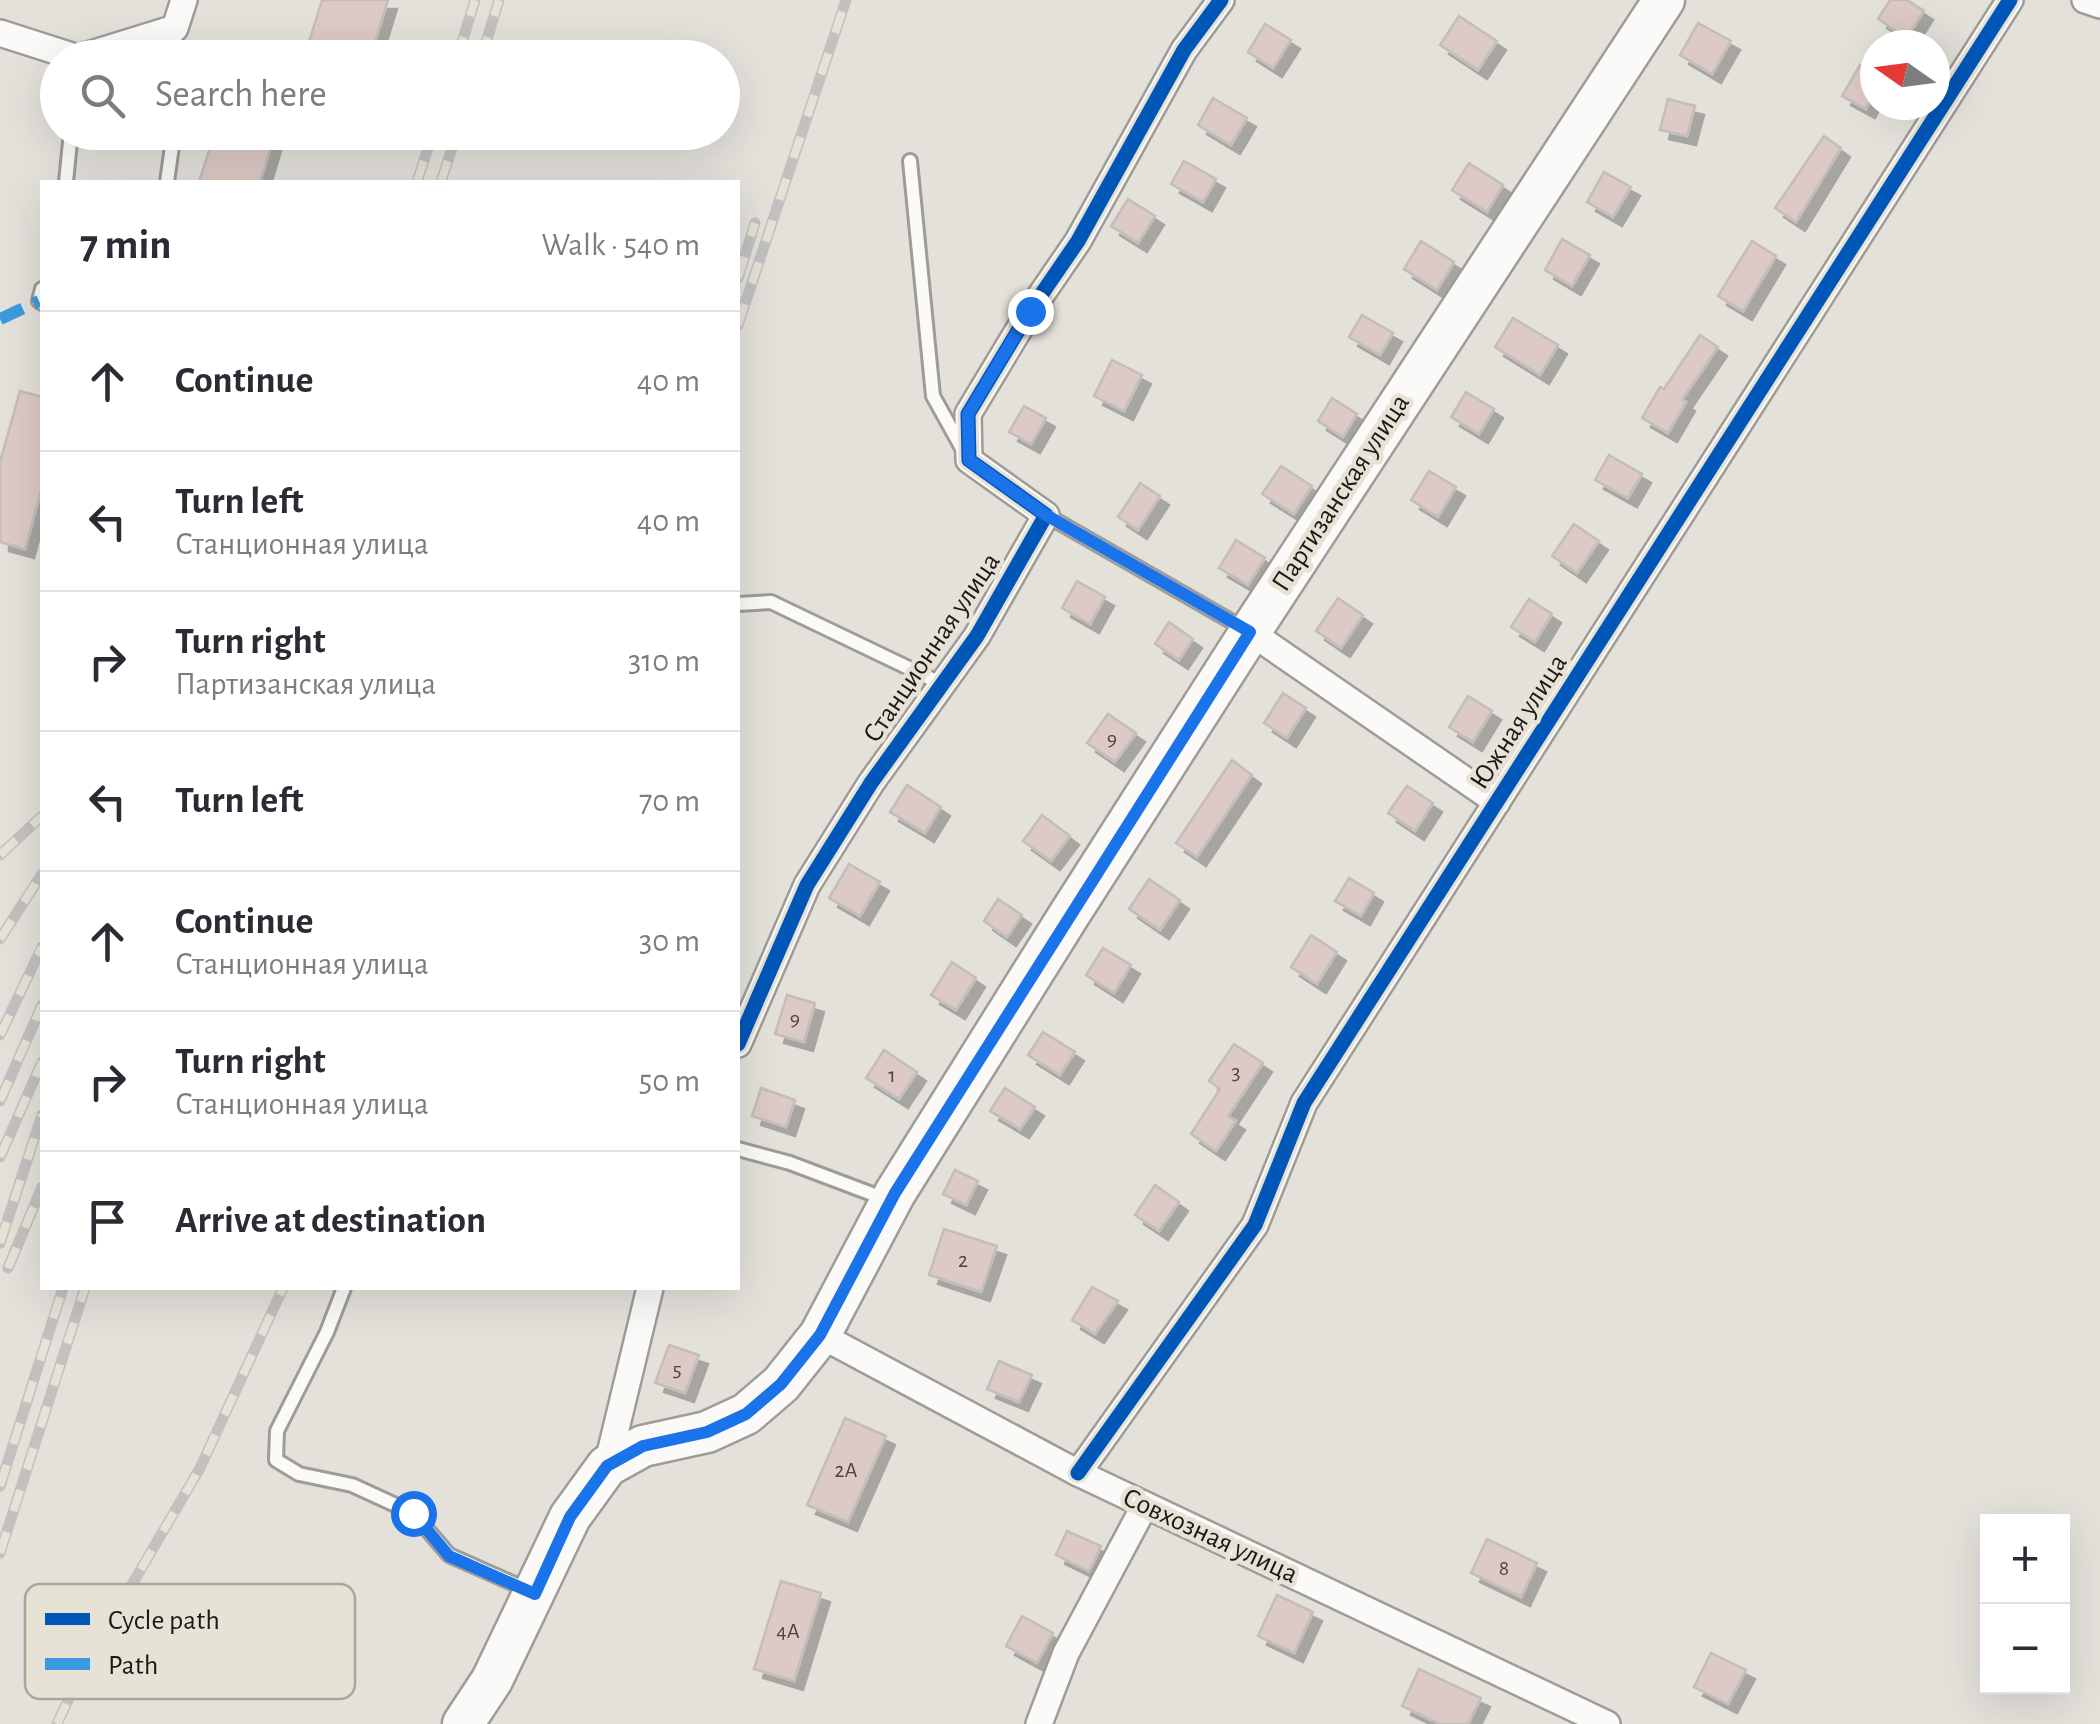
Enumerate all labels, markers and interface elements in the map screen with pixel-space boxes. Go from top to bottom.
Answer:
north arrow [1860,30,1950,120]
search box [40,40,740,150]
icon: search [75,68,130,123]
text: Search here [155,76,327,114]
text: 7 min [80,224,172,266]
text: Walk · 540 m [541,229,700,261]
route end [1008,289,1054,335]
icon: ahead [80,354,135,409]
text: Continue [175,362,313,400]
text: 40 m [637,365,700,397]
street label: Партизанская улица [1267,389,1415,596]
text: Turn left [175,483,303,521]
icon: left [80,494,135,549]
text: 40 m [637,505,700,537]
text: Станционная улица [175,528,429,560]
street label: Станционная улица [858,548,1006,748]
text: Turn right [175,623,325,661]
icon: right [80,634,135,689]
text: 310 m [628,645,700,677]
street label: Южная улица [1465,649,1573,794]
text: Партизанская улица [175,668,436,700]
house number: 9 [1107,727,1117,749]
icon: left [80,774,135,829]
text: Turn left [175,782,303,820]
text: 70 m [639,785,700,817]
text: Continue [175,903,313,941]
icon: ahead [80,914,135,969]
text: 30 m [639,925,700,957]
text: Станционная улица [175,948,429,980]
house number: 9 [790,1007,800,1029]
text: Turn right [175,1043,325,1081]
icon: right [80,1054,135,1109]
house number: 3 [1231,1061,1241,1083]
house number: 1 [888,1064,896,1086]
text: 50 m [639,1065,700,1097]
text: Станционная улица [175,1088,429,1120]
icon: arrive [80,1194,135,1249]
text: Arrive at destination [175,1202,486,1240]
house number: 2 [958,1249,968,1271]
house number: 5 [672,1358,682,1380]
house number: 2А [835,1459,858,1481]
street label: Совхозная улица [1118,1483,1302,1589]
route start [391,1491,437,1537]
map controls [1980,1514,2070,1694]
button: + [1980,1514,2070,1604]
house number: 8 [1499,1557,1509,1579]
legend [25,1584,355,1699]
button: − [1980,1604,2070,1694]
text: Cycle path [108,1607,220,1635]
house number: 4А [776,1620,800,1642]
text: Path [108,1652,158,1680]

